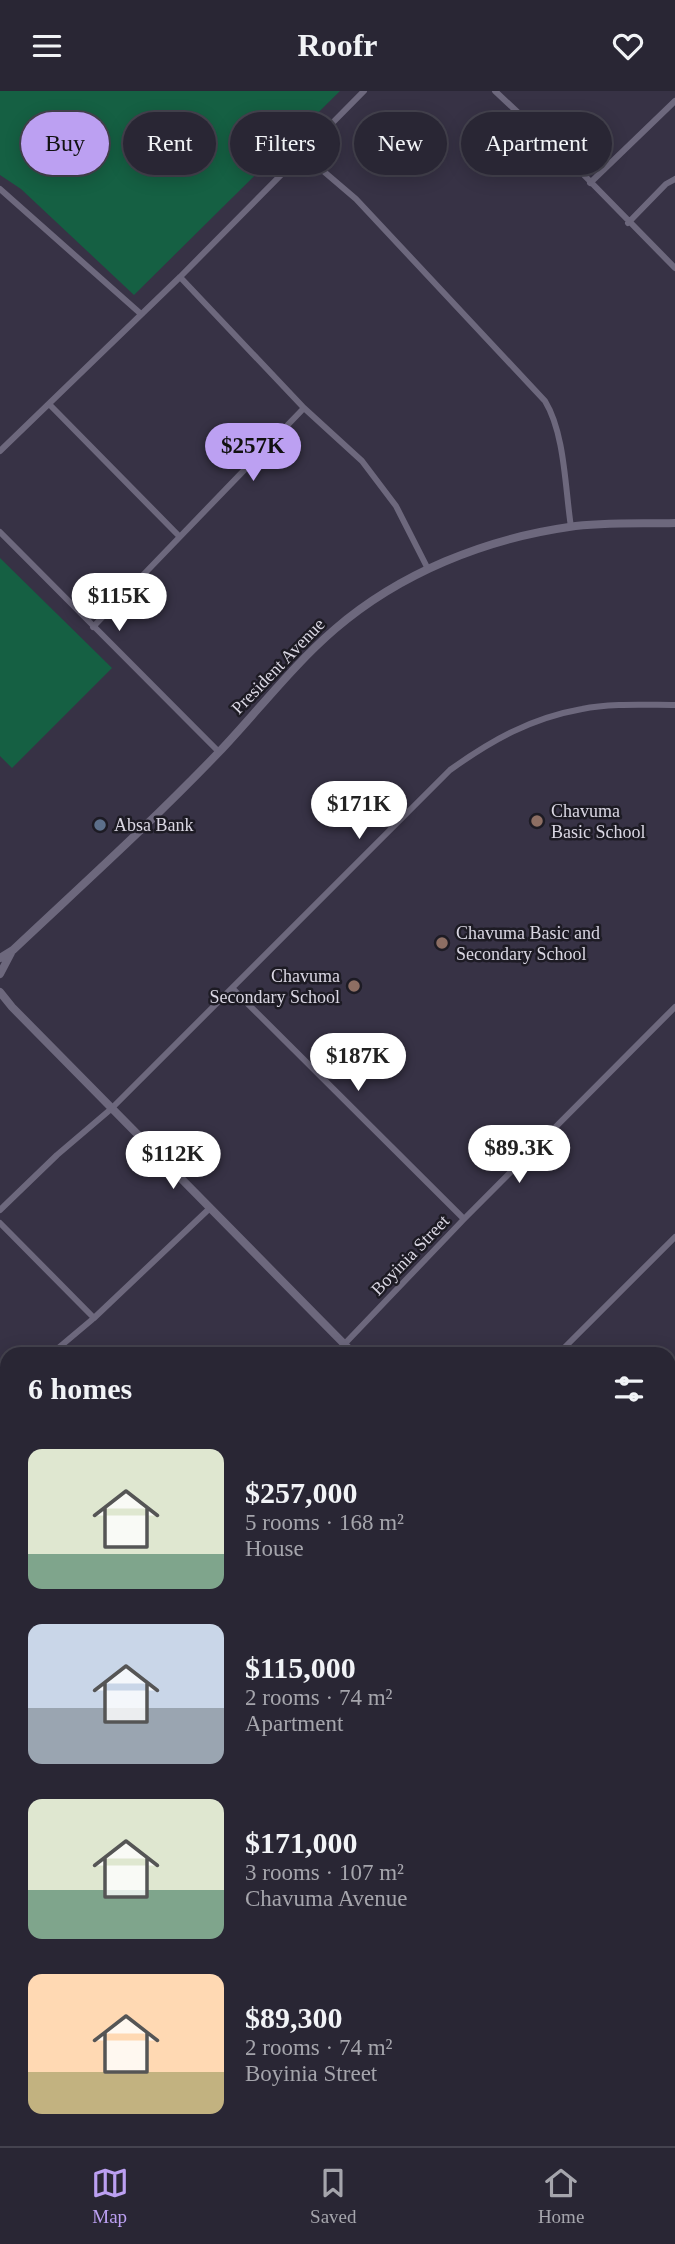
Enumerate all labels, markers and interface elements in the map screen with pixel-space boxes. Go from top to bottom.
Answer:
icon: menu [28,27,66,65]
text: Roofr [298,27,377,63]
icon: heart [609,27,647,65]
chip: Buy [21,112,109,175]
chip: Rent [123,112,216,175]
chip: Filters [230,112,340,175]
chip: New [354,112,447,175]
chip: Apartment [461,112,612,175]
pin: $257K [204,423,302,483]
text: $257K [221,433,285,458]
pin: $115K [70,573,168,633]
text: $115K [88,583,150,608]
street label: President Avenue [227,614,329,718]
pin: $171K [310,781,408,841]
text: $171K [327,791,391,816]
place label: Chavuma Basic School [551,801,646,842]
marker: Chavuma Basic School [529,813,545,829]
place label: Absa Bank [114,815,194,835]
marker: Absa Bank [92,817,108,833]
place label: Chavuma Basic and Secondary School [456,923,600,964]
marker: Chavuma Basic and Secondary School [434,935,450,951]
place label: Chavuma Secondary School [210,966,340,1007]
marker: Chavuma Secondary School [346,978,362,994]
pin: $187K [309,1033,407,1093]
text: $187K [326,1043,390,1068]
pin: $89.3K [462,1125,576,1185]
pin: $112K [124,1131,222,1191]
text: $89.3K [484,1135,554,1160]
text: $112K [142,1141,204,1166]
street label: Boyinia Street [367,1211,453,1299]
icon: filters [610,1370,648,1408]
text: 6 homes [28,1372,132,1405]
text: $257,000 [245,1476,358,1509]
icon: home [84,1477,168,1561]
text: 5 rooms · 168 m² [245,1510,404,1535]
text: House [245,1536,304,1561]
text: $115,000 [245,1651,356,1684]
icon: home [84,1652,168,1736]
text: 2 rooms · 74 m² [245,1685,392,1710]
text: Apartment [245,1711,343,1736]
text: $171,000 [245,1826,358,1859]
icon: home [84,1827,168,1911]
text: 3 rooms · 107 m² [245,1860,404,1885]
text: Chavuma Avenue [245,1886,407,1911]
text: $89,300 [245,2001,343,2034]
icon: home [84,2002,168,2086]
text: 2 rooms · 74 m² [245,2035,392,2060]
text: Boyinia Street [245,2061,377,2086]
tab: Map [91,2164,129,2228]
tab: Saved [310,2164,357,2228]
tab: Home [538,2164,584,2228]

